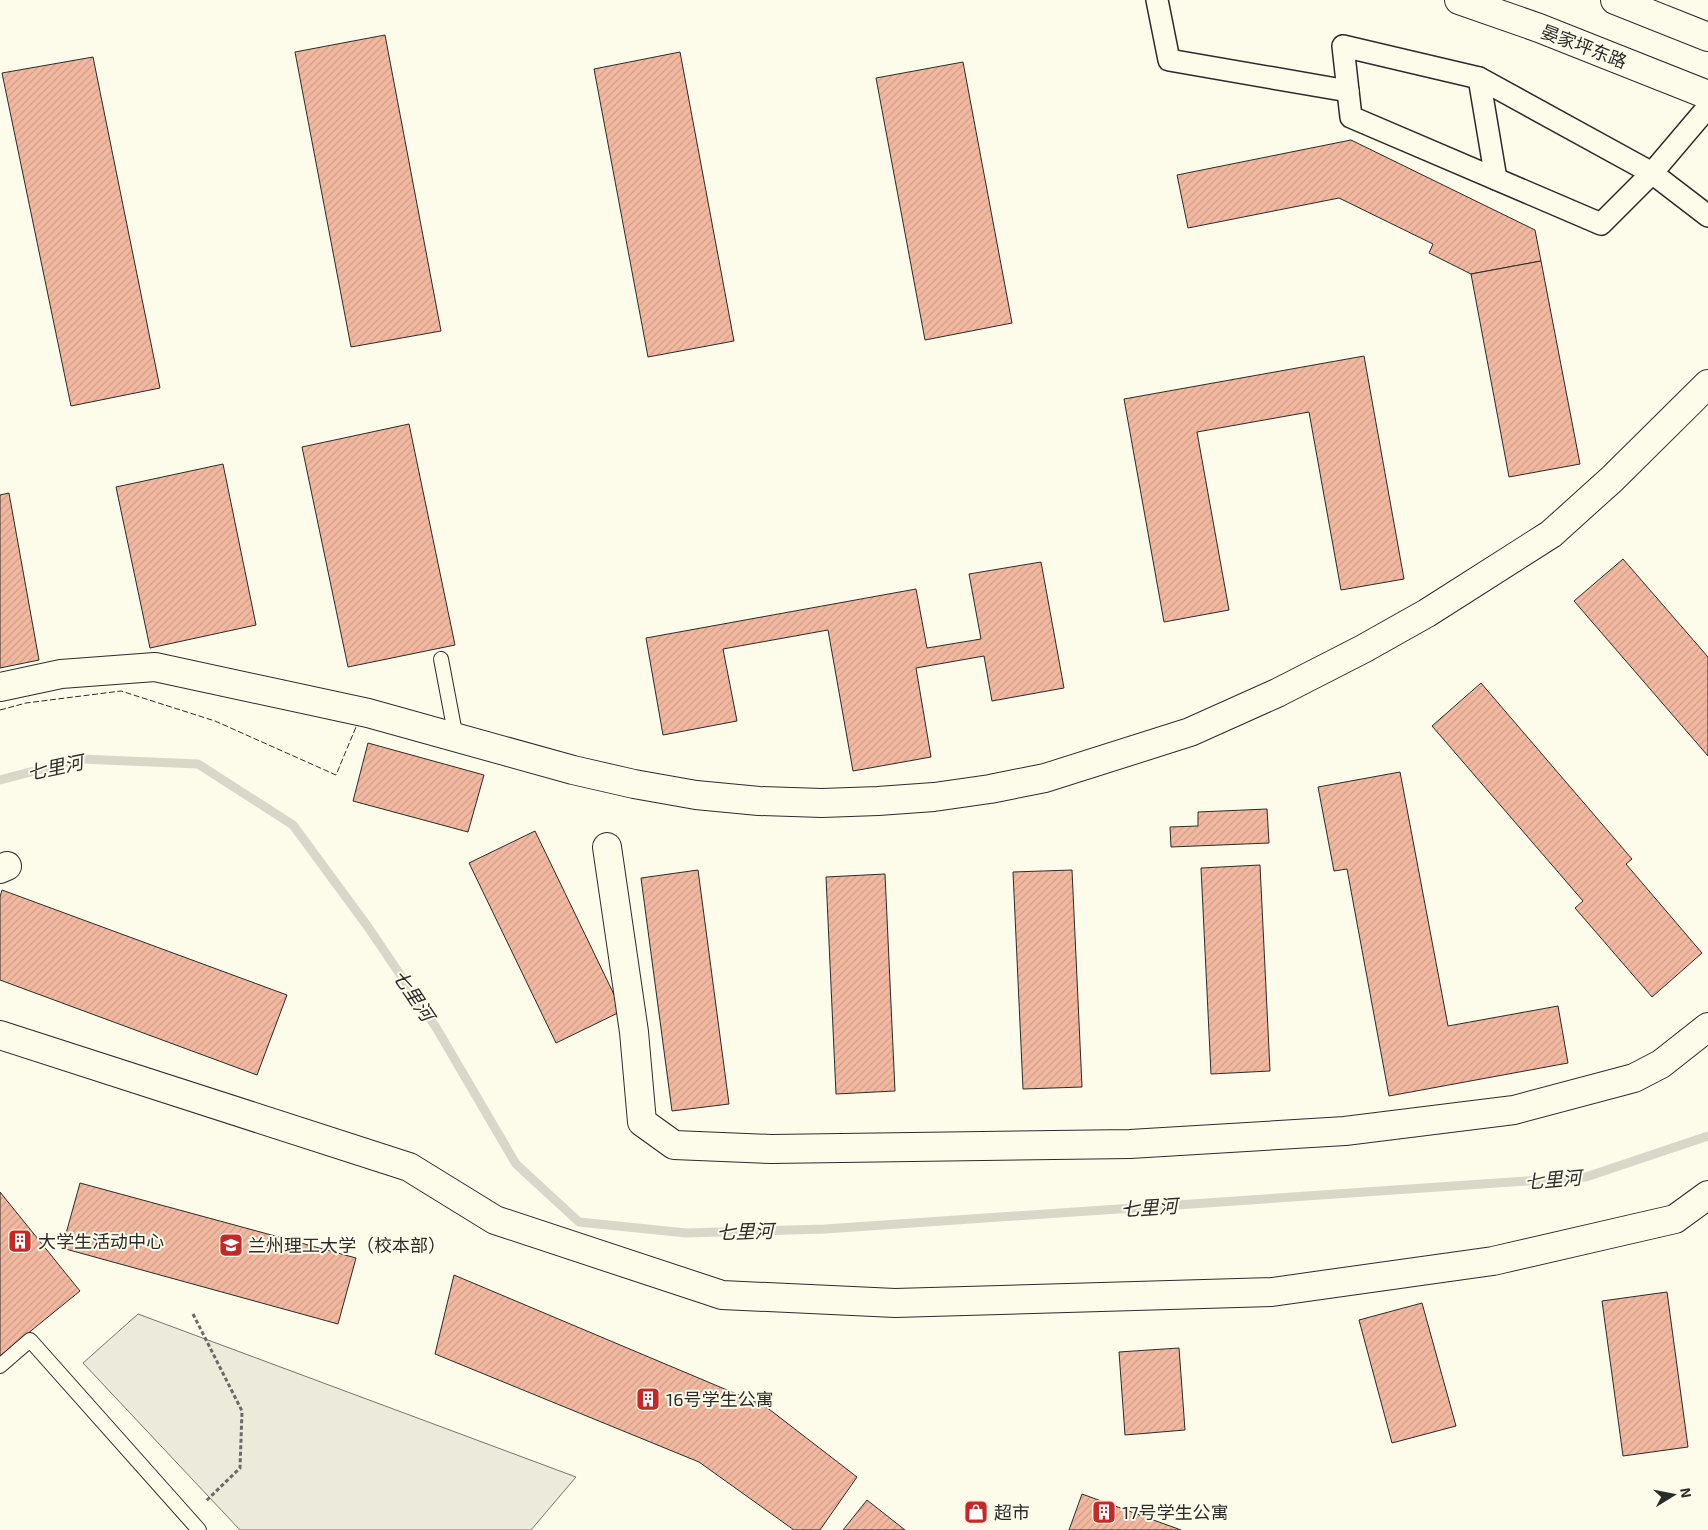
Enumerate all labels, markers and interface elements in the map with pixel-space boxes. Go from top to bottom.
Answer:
street label: 晏家坪东路 [1538,20,1630,72]
water label: 七里河 [25,749,89,784]
water label: 七里河 [389,965,442,1028]
water label: 七里河 [1524,1165,1586,1193]
water label: 七里河 [1120,1193,1182,1220]
water label: 七里河 [716,1218,778,1243]
building icon: 大学生活动中心 [7,1228,33,1254]
place label: 大学生活动中心 [38,1230,164,1252]
school or university icon: 兰州理工大学（校本部） [218,1232,244,1258]
place label: 兰州理工大学（校本部） [248,1234,446,1256]
building icon: 16号学生公寓 [635,1386,661,1412]
place label: 16号学生公寓 [666,1388,773,1410]
north arrow [1648,1470,1698,1520]
text: N [1677,1486,1696,1499]
shop icon: 超市 [963,1499,989,1525]
building icon: 17号学生公寓 [1091,1499,1117,1525]
place label: 超市 [994,1501,1030,1523]
place label: 17号学生公寓 [1122,1501,1228,1523]

